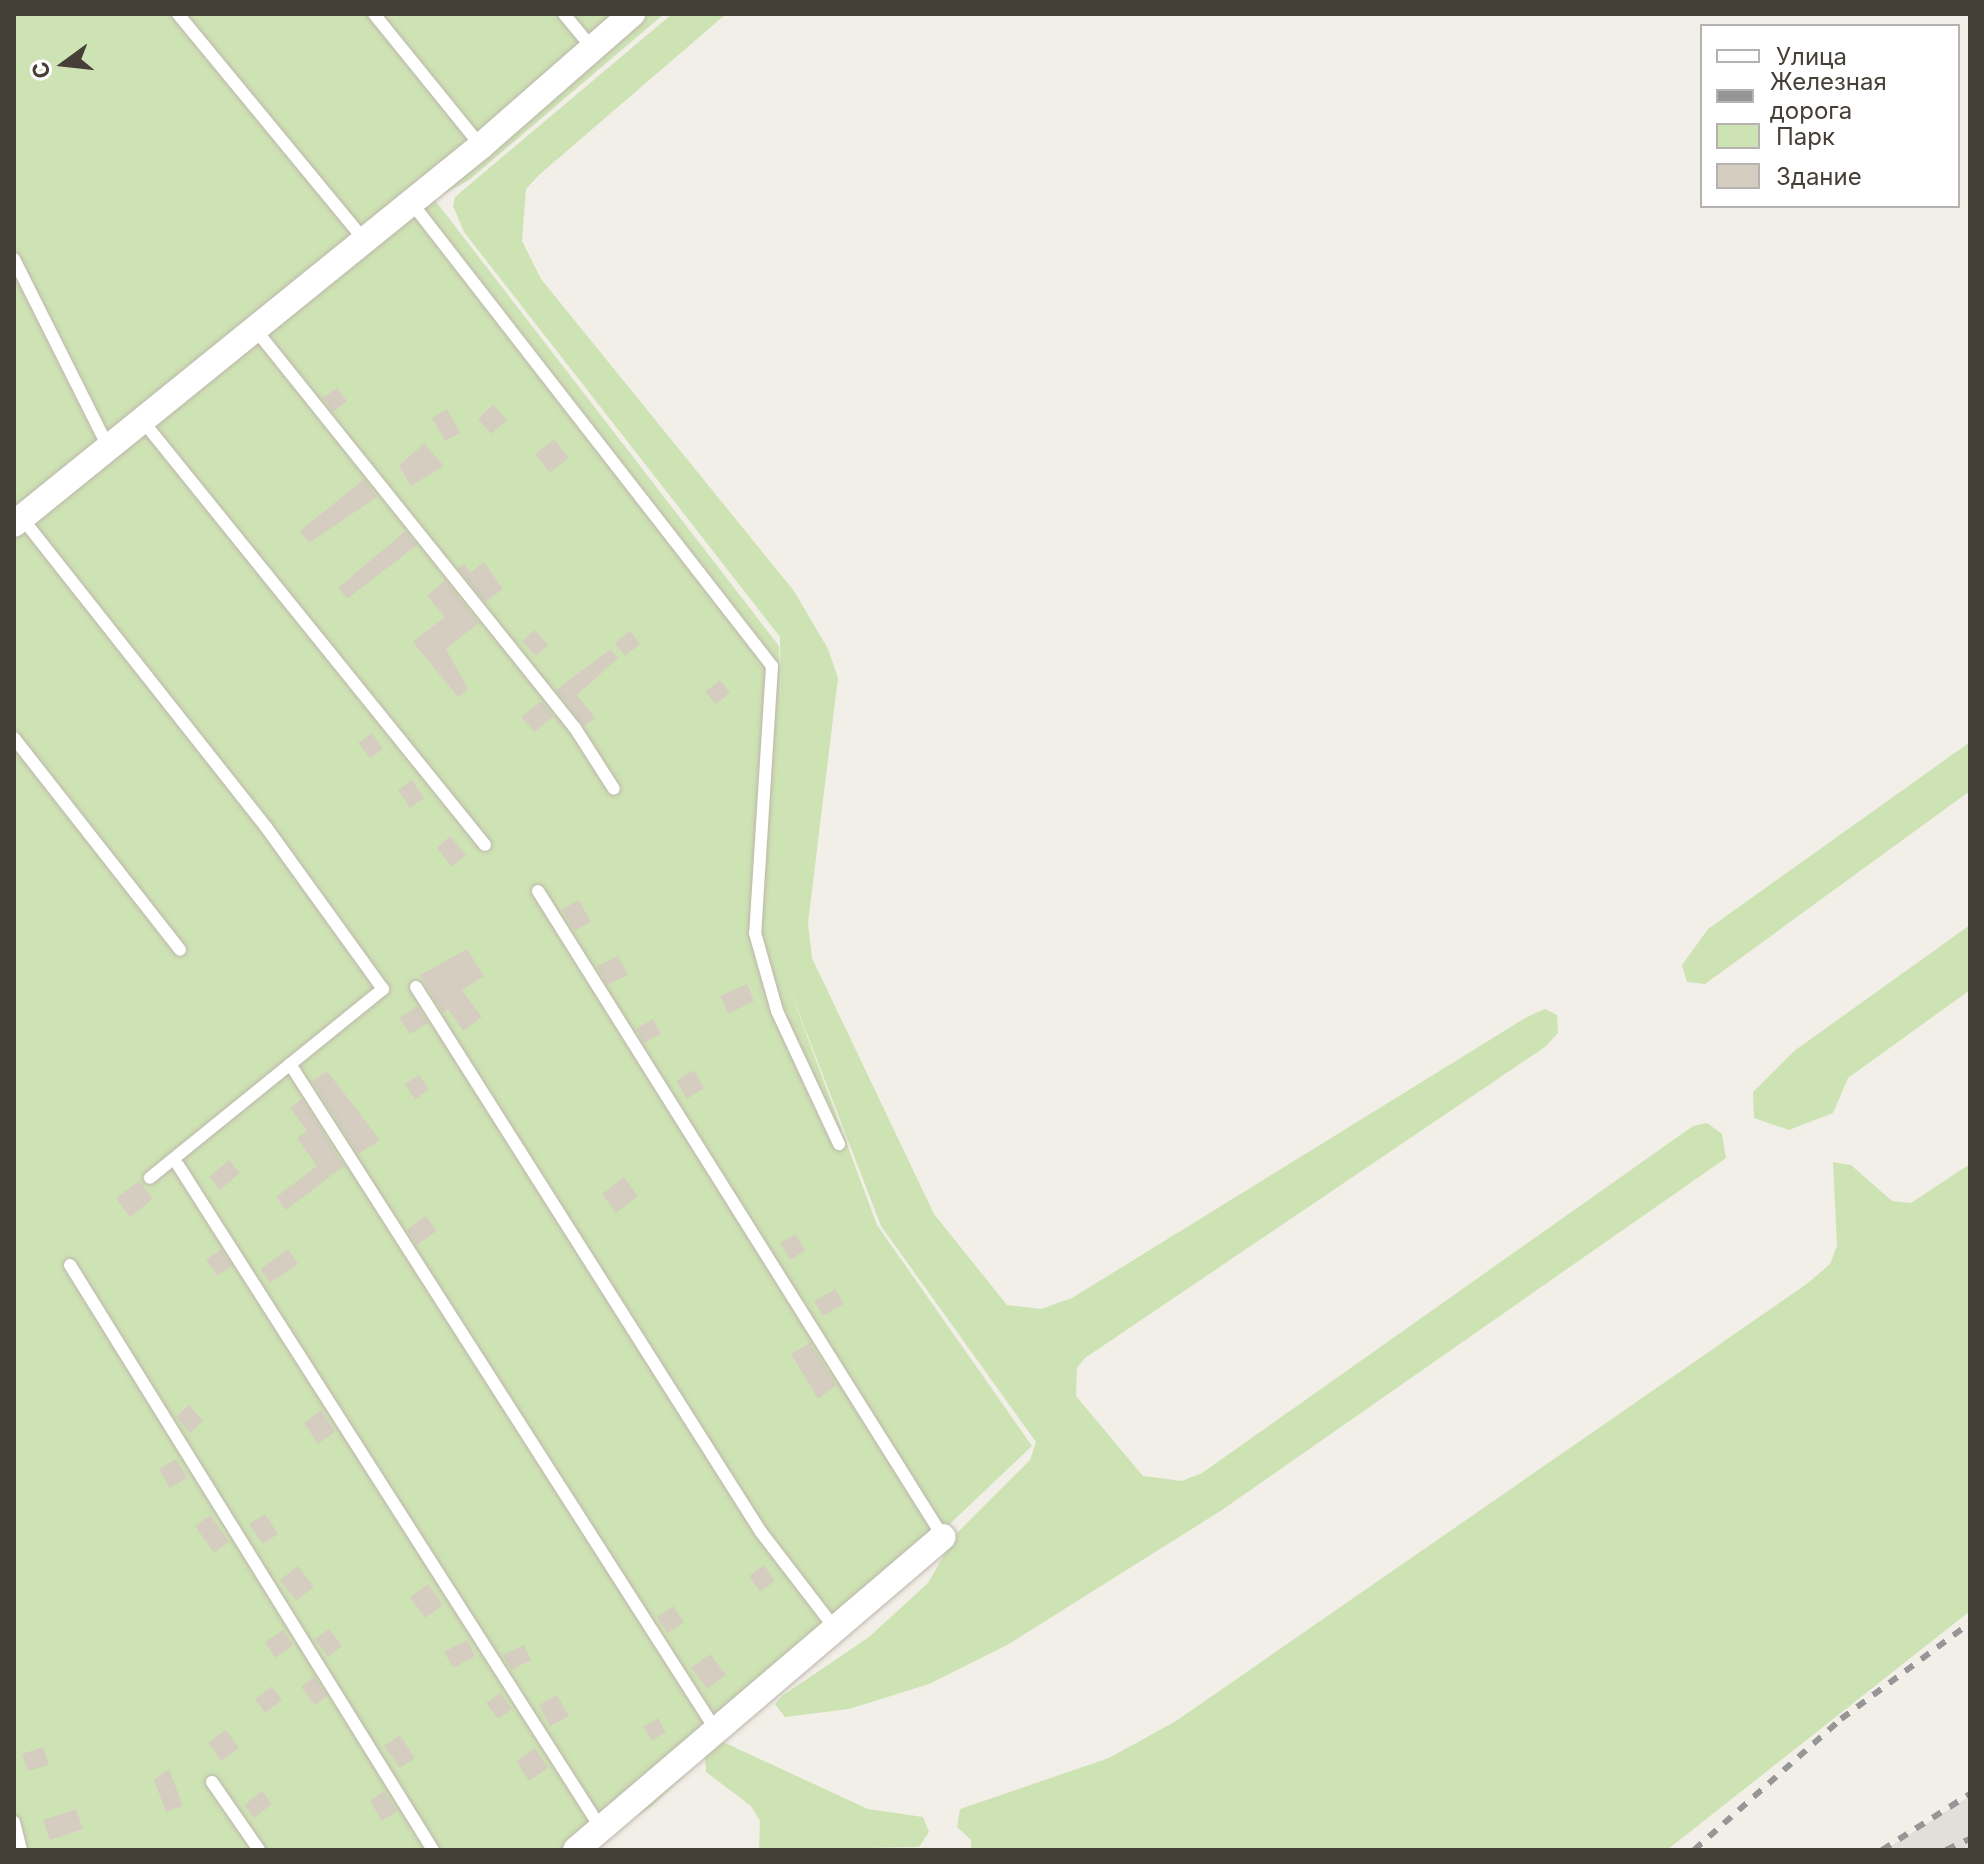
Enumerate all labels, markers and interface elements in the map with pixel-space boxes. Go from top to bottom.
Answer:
north arrow [24,24,104,104]
legend [1700,24,1960,208]
text: Улица [1776,42,1847,71]
text: С [26,59,55,81]
text: Железная дорога [1770,67,1887,125]
text: Парк [1776,122,1835,151]
text: Здание [1776,162,1862,191]

